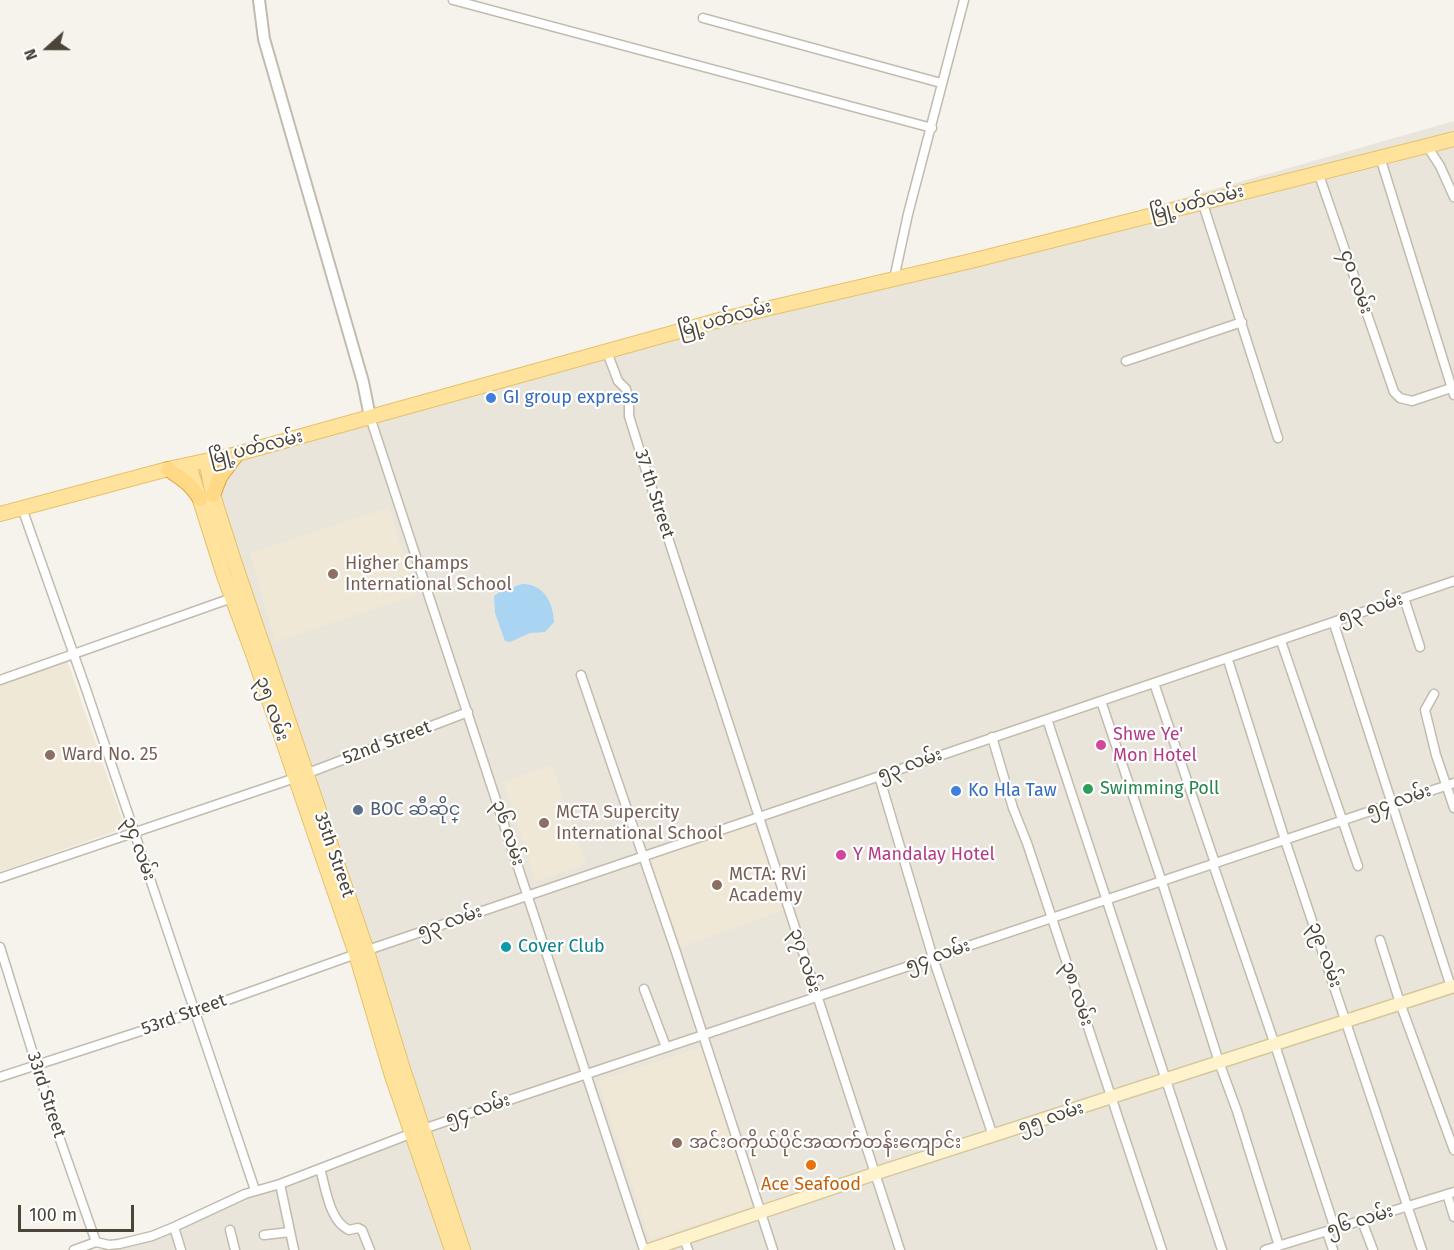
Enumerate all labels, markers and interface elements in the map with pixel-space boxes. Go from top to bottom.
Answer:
north arrow [18,18,78,78]
text: N [20,46,42,63]
street label: မြို့ပတ်လမ်း [1148,181,1246,225]
street label: ၄၀ လမ်း [1335,247,1377,317]
street label: မြို့ပတ်လမ်း [676,296,774,342]
place label: GI group express [503,387,639,409]
marker: GI group express [484,391,498,405]
street label: မြို့ပတ်လမ်း [207,426,305,470]
street label: 37 th Street [629,447,679,541]
place label: Higher Champs International School [345,553,512,596]
marker: Higher Champs International School [326,567,340,581]
street label: ၅၃ လမ်း [1336,588,1406,630]
street label: ၃၅ လမ်း [251,674,293,744]
street label: 52nd Street [340,716,434,770]
place label: Shwe Ye' Mon Hotel [1113,724,1197,766]
marker: Shwe Ye' Mon Hotel [1094,738,1108,752]
place label: Ward No. 25 [62,744,158,766]
street label: ၅၃ လမ်း [875,744,945,786]
marker: Ward No. 25 [43,748,57,762]
place label: Swimming Poll [1100,778,1219,800]
place label: Ko Hla Taw [968,780,1057,802]
street label: ၅၄ လမ်း [1364,780,1434,822]
marker: Swimming Poll [1081,782,1095,796]
marker: Ko Hla Taw [949,784,963,798]
street label: ၃၆ လမ်း [487,798,529,868]
place label: BOC ဆီဆိုင္ [370,799,461,821]
place label: MCTA Supercity International School [556,802,723,844]
marker: BOC ဆီဆိုင္ [351,803,365,817]
street label: 35th Street [309,810,359,900]
street label: ၃၄ လမ်း [118,814,160,884]
marker: MCTA Supercity International School [537,816,551,830]
place label: Y Mandalay Hotel [853,844,995,866]
marker: Y Mandalay Hotel [834,848,848,862]
place label: MCTA: RVi Academy [729,864,806,906]
marker: MCTA: RVi Academy [710,878,724,892]
street label: ၅၃ လမ်း [415,901,485,943]
street label: ၃၉ လမ်း [1304,920,1346,990]
street label: ၃၇ လမ်း [785,926,825,996]
street label: ၅၄ လမ်း [903,935,973,977]
place label: Cover Club [518,936,605,958]
marker: Cover Club [499,940,513,954]
street label: ၃၈ လမ်း [1056,959,1098,1029]
street label: 53rd Street [139,990,229,1040]
street label: 33rd Street [22,1049,70,1141]
street label: ၅၄ လမ်း [443,1089,513,1131]
street label: ၅၅ လမ်း [1015,1097,1087,1139]
place label: အင်းဝကိုယ်ပိုင်အထက်တန်းကျောင်း [689,1132,961,1154]
marker: အင်းဝကိုယ်ပိုင်အထက်တန်းကျောင်း [670,1136,684,1150]
marker: Ace Seafood [804,1158,818,1172]
place label: Ace Seafood [761,1174,861,1196]
scale bar [21,1193,136,1231]
street label: ၅၆ လမ်း [1324,1201,1396,1241]
text: 100 m [29,1204,77,1226]

